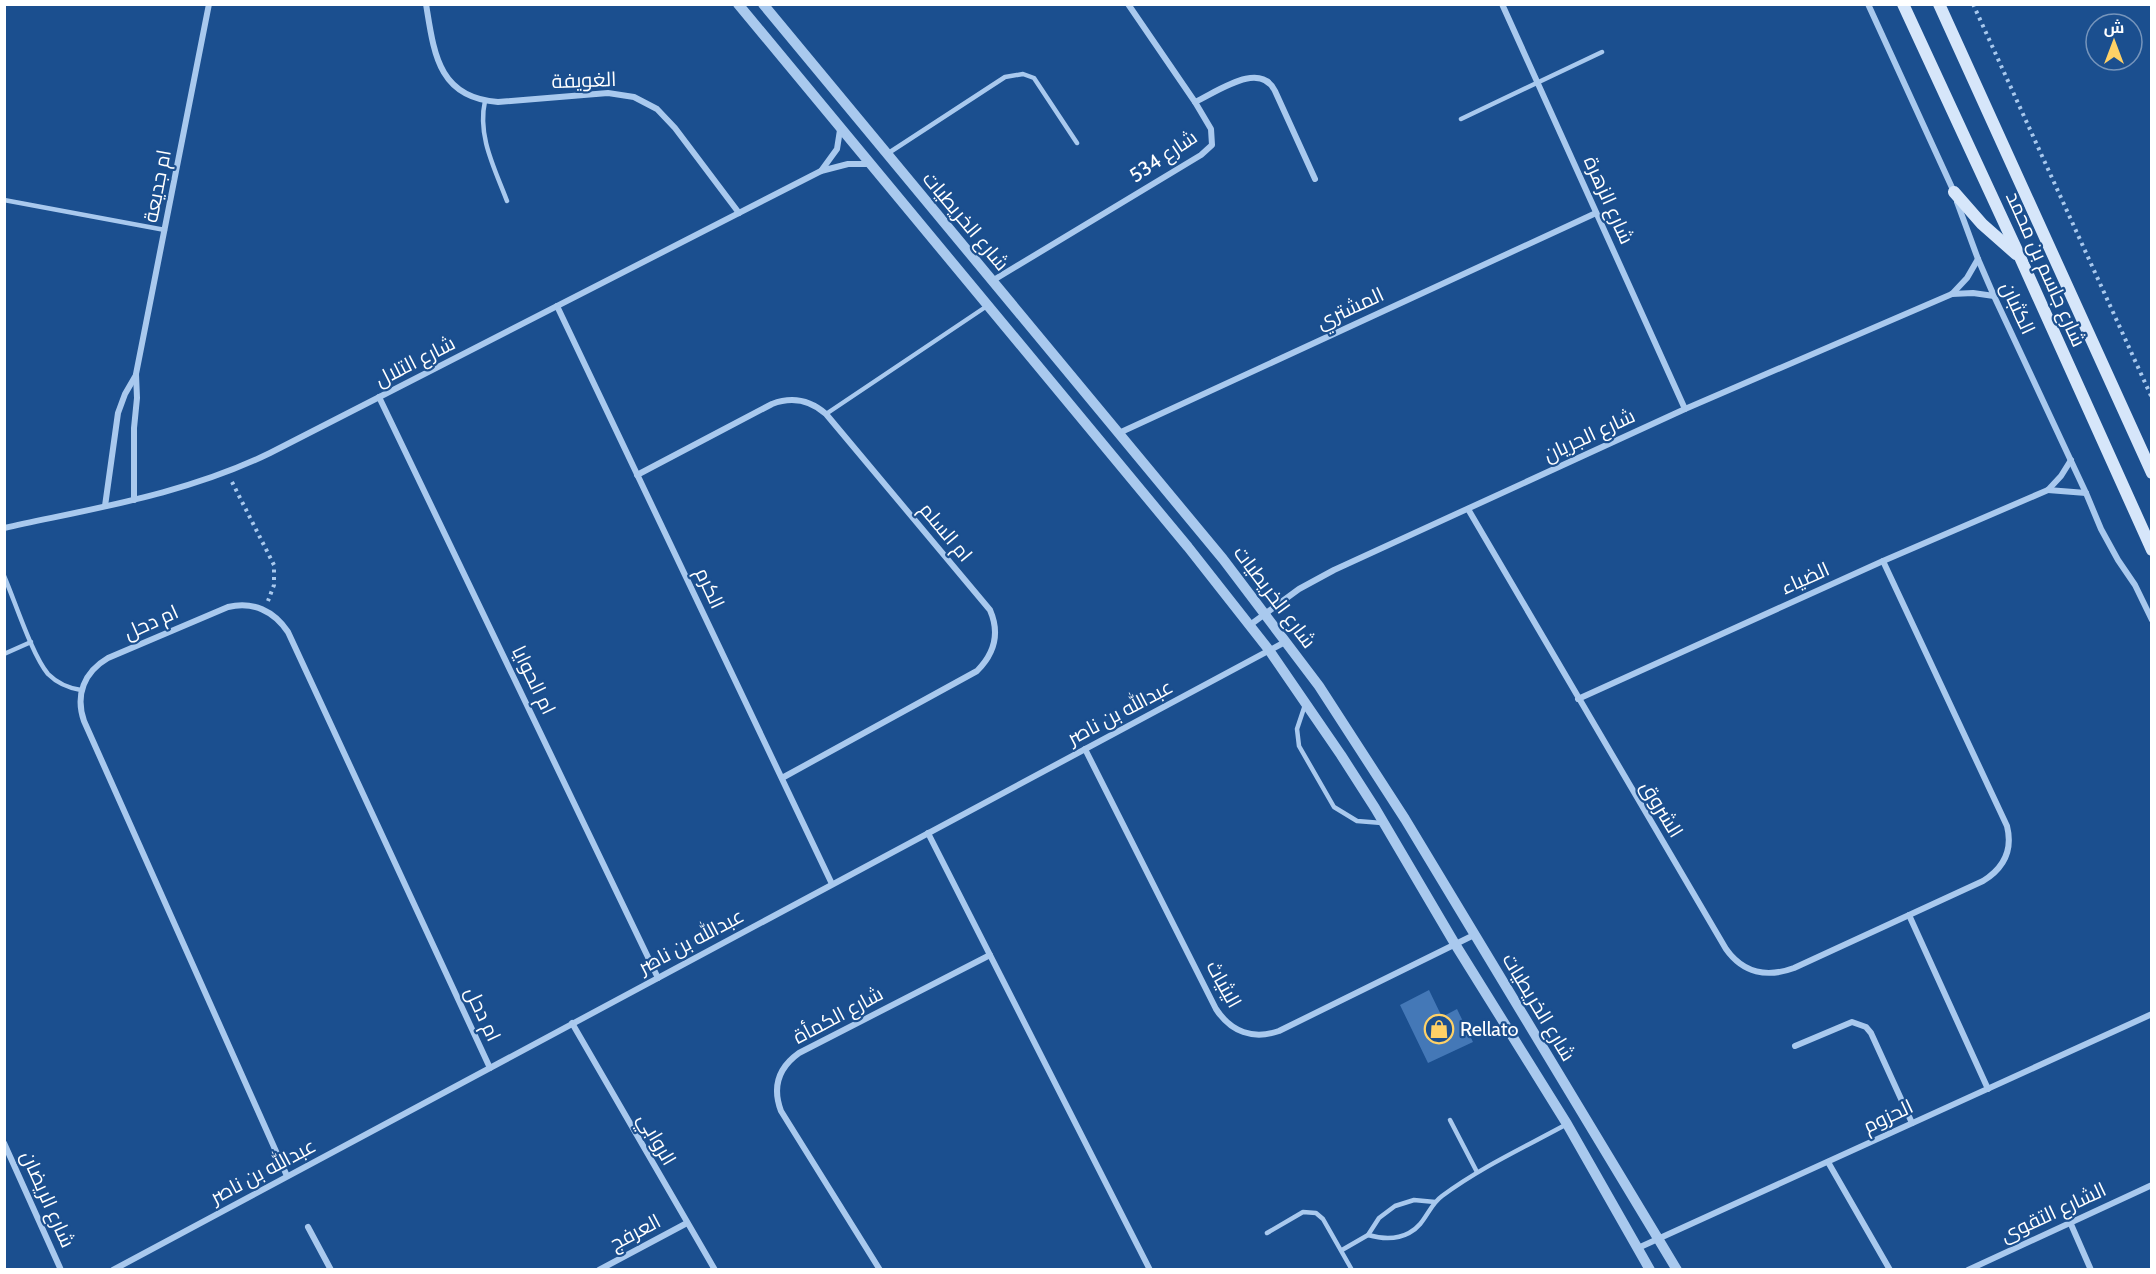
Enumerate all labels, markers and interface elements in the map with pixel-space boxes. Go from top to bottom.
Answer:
north arrow [2084,12,2144,72]
text: ش [2104,18,2124,37]
street label: الغويفة [551,67,617,93]
street label: شارع 534 [1125,125,1203,189]
street label: ام جديعة [138,147,178,225]
street label: شارع الزهرة [1577,152,1639,249]
street label: شارع الخريطيات [916,167,1014,277]
street label: شارع جاسم بن محمد [1999,188,2091,351]
street label: الكثبان [1995,278,2041,338]
street label: المشتري [1313,282,1389,338]
street label: شارع التلال [371,331,460,393]
street label: شارع الجريان [1539,403,1639,468]
street label: ام السلم [913,498,978,568]
street label: شارع الخريطيات [1227,541,1321,654]
street label: الضياء [1777,557,1833,599]
street label: الكرم [688,564,730,613]
street label: ام دحل [120,599,183,646]
street label: ام الحوايا [505,642,561,719]
street label: عبدالله بن ناصر [1062,673,1177,751]
street label: الشروق [1635,776,1688,842]
street label: عبدالله بن ناصر [633,902,748,980]
street label: شارع الخريطيات [1496,949,1581,1066]
street label: اليثياث [1201,956,1247,1012]
street label: شارع الكمأة [789,981,888,1050]
street label: ام دحل [458,983,506,1046]
shop icon: Rellato [1423,1013,1455,1045]
place label: Rellato [1460,1017,1518,1041]
street label: الحزوم [1859,1094,1918,1140]
street label: الروابي [629,1109,681,1171]
street label: عبدالله بن ناصر [205,1132,320,1210]
street label: شارع الريضان [14,1147,80,1252]
street label: الشارع التقوى [1996,1177,2110,1249]
street label: العرفج [605,1209,666,1257]

